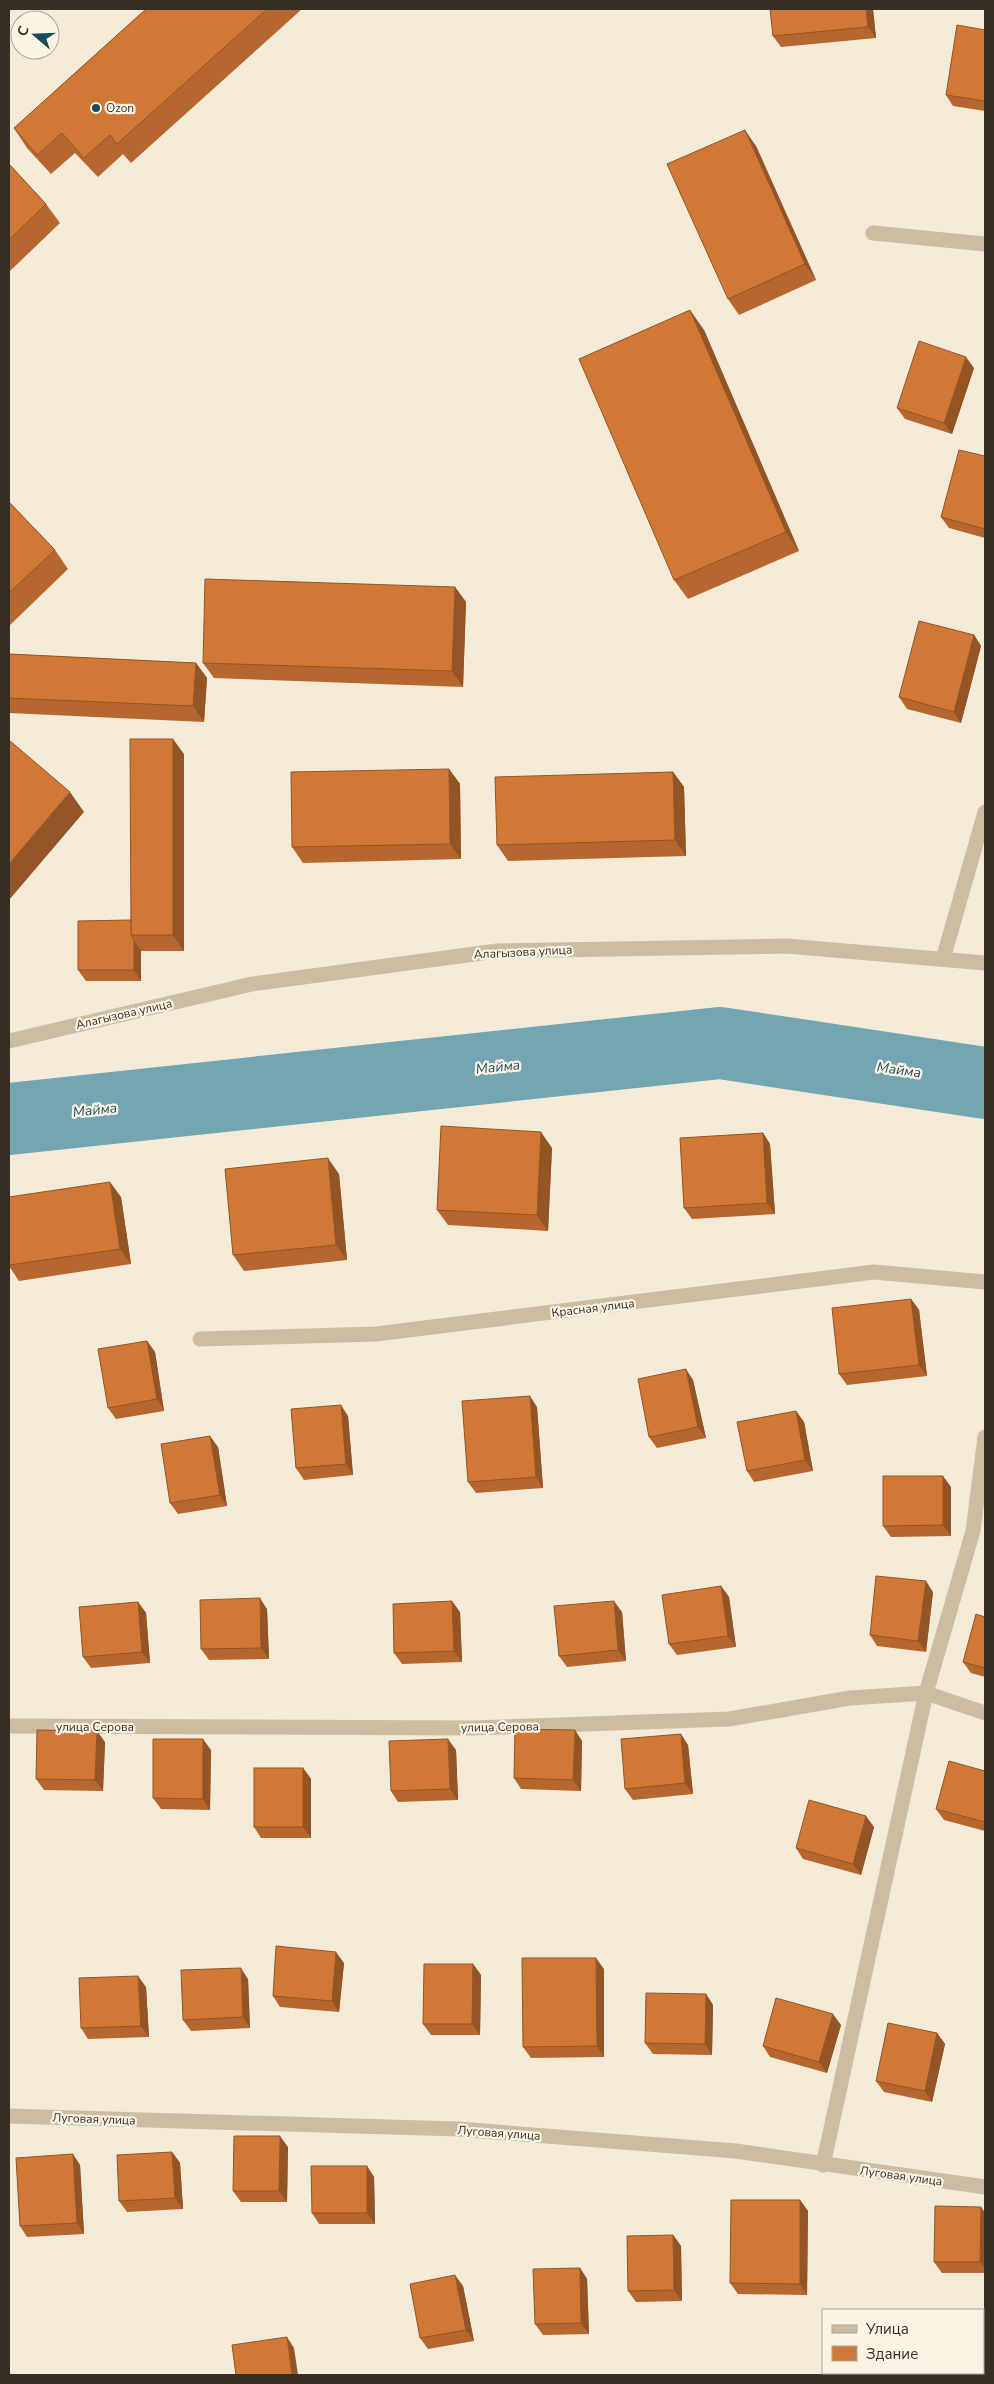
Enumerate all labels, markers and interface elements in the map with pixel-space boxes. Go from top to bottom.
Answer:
north arrow [10,10,60,60]
text: С [13,23,34,39]
place label: Ozon [106,100,134,116]
marker: Ozon [90,102,102,114]
street label: Алагызова улица [473,941,573,963]
street label: Алагызова улица [74,995,174,1033]
water label: Майма [475,1055,521,1079]
water label: Майма [876,1057,922,1083]
water label: Майма [72,1098,118,1122]
street label: Красная улица [551,1295,635,1321]
street label: улица Серова [461,1718,539,1736]
street label: улица Серова [56,1719,134,1735]
street label: Луговая улица [52,2110,136,2128]
street label: Луговая улица [457,2122,541,2144]
street label: Луговая улица [859,2162,943,2190]
legend [822,2309,984,2374]
text: Улица [865,2319,909,2339]
text: Здание [866,2344,918,2364]

